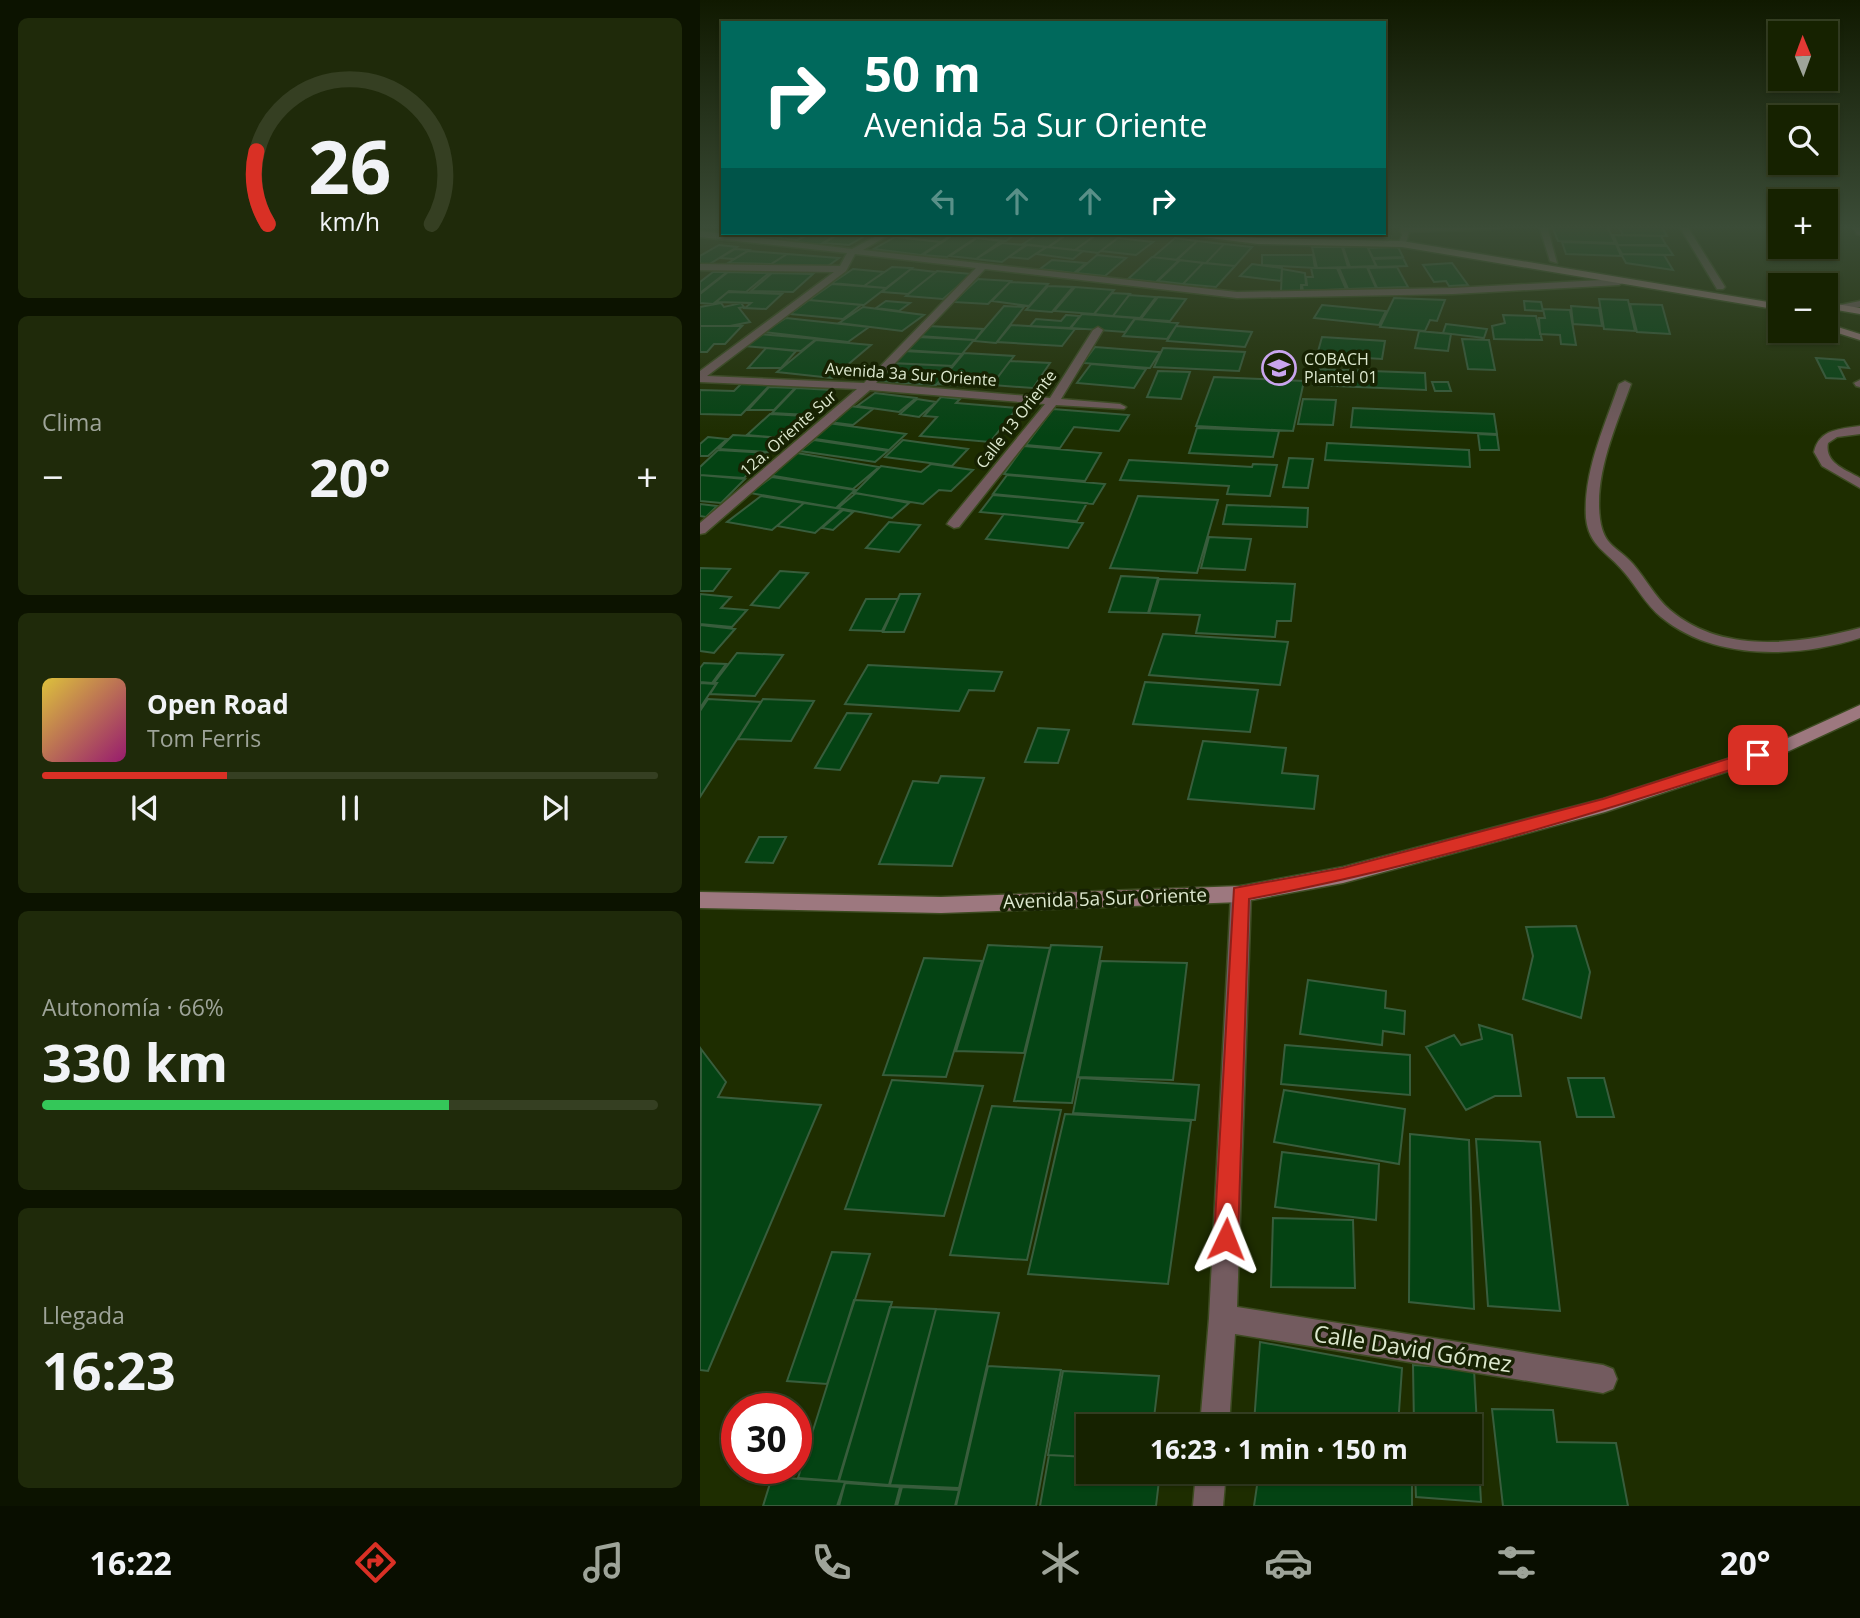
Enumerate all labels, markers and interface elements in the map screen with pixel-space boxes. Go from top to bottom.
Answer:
north arrow [1768,21,1838,91]
map controls [1768,21,1838,343]
text: 50 m [864,40,981,106]
icon: right [749,49,840,140]
text: Avenida 5a Sur Oriente [864,103,1208,146]
button: search [1768,105,1838,175]
text: 26 [308,116,392,215]
icon: left [925,182,963,220]
icon: ahead [998,182,1036,220]
icon: ahead [1071,182,1109,220]
icon: right [1144,182,1182,220]
button: + [1768,189,1838,259]
text: km/h [320,204,380,238]
button: − [1768,273,1838,343]
place label: COBACH Plantel 01 [1304,348,1378,388]
school or university icon: COBACH Plantel 01 [1260,349,1298,387]
street label: Avenida 3a Sur Oriente [825,357,997,391]
street label: Calle 13 Oriente [971,365,1061,473]
street label: 12a. Oriente Sur [735,385,841,481]
text: Clima [42,406,102,438]
text: 20° [309,441,391,512]
text: − [42,450,64,502]
text: + [636,450,658,502]
text: Open Road [147,686,289,722]
text: Tom Ferris [147,722,261,754]
pin [1728,725,1788,785]
icon: arrive [1739,736,1777,774]
icon: previous [126,789,164,827]
icon: pause [331,789,369,827]
icon: next [536,789,574,827]
street label: Avenida 5a Sur Oriente [1003,881,1207,915]
text: Autonomía · 66% [42,991,224,1023]
text: 330 km [42,1026,228,1097]
position arrow [1189,1202,1263,1276]
text: Llegada [42,1299,125,1331]
street label: Calle David Gómez [1312,1317,1514,1379]
text: 16:23 [42,1334,176,1405]
speed limit sign: 30 [721,1393,812,1484]
text: 16:23 · 1 min · 150 m [1150,1431,1408,1467]
icon: directions [351,1538,400,1587]
icon: music [579,1538,628,1587]
icon: phone [807,1538,856,1587]
icon: climate [1036,1538,1085,1587]
icon: car [1264,1538,1313,1587]
icon: filters [1492,1538,1541,1587]
text: 16:22 [90,1541,172,1584]
text: 20° [1720,1541,1770,1584]

